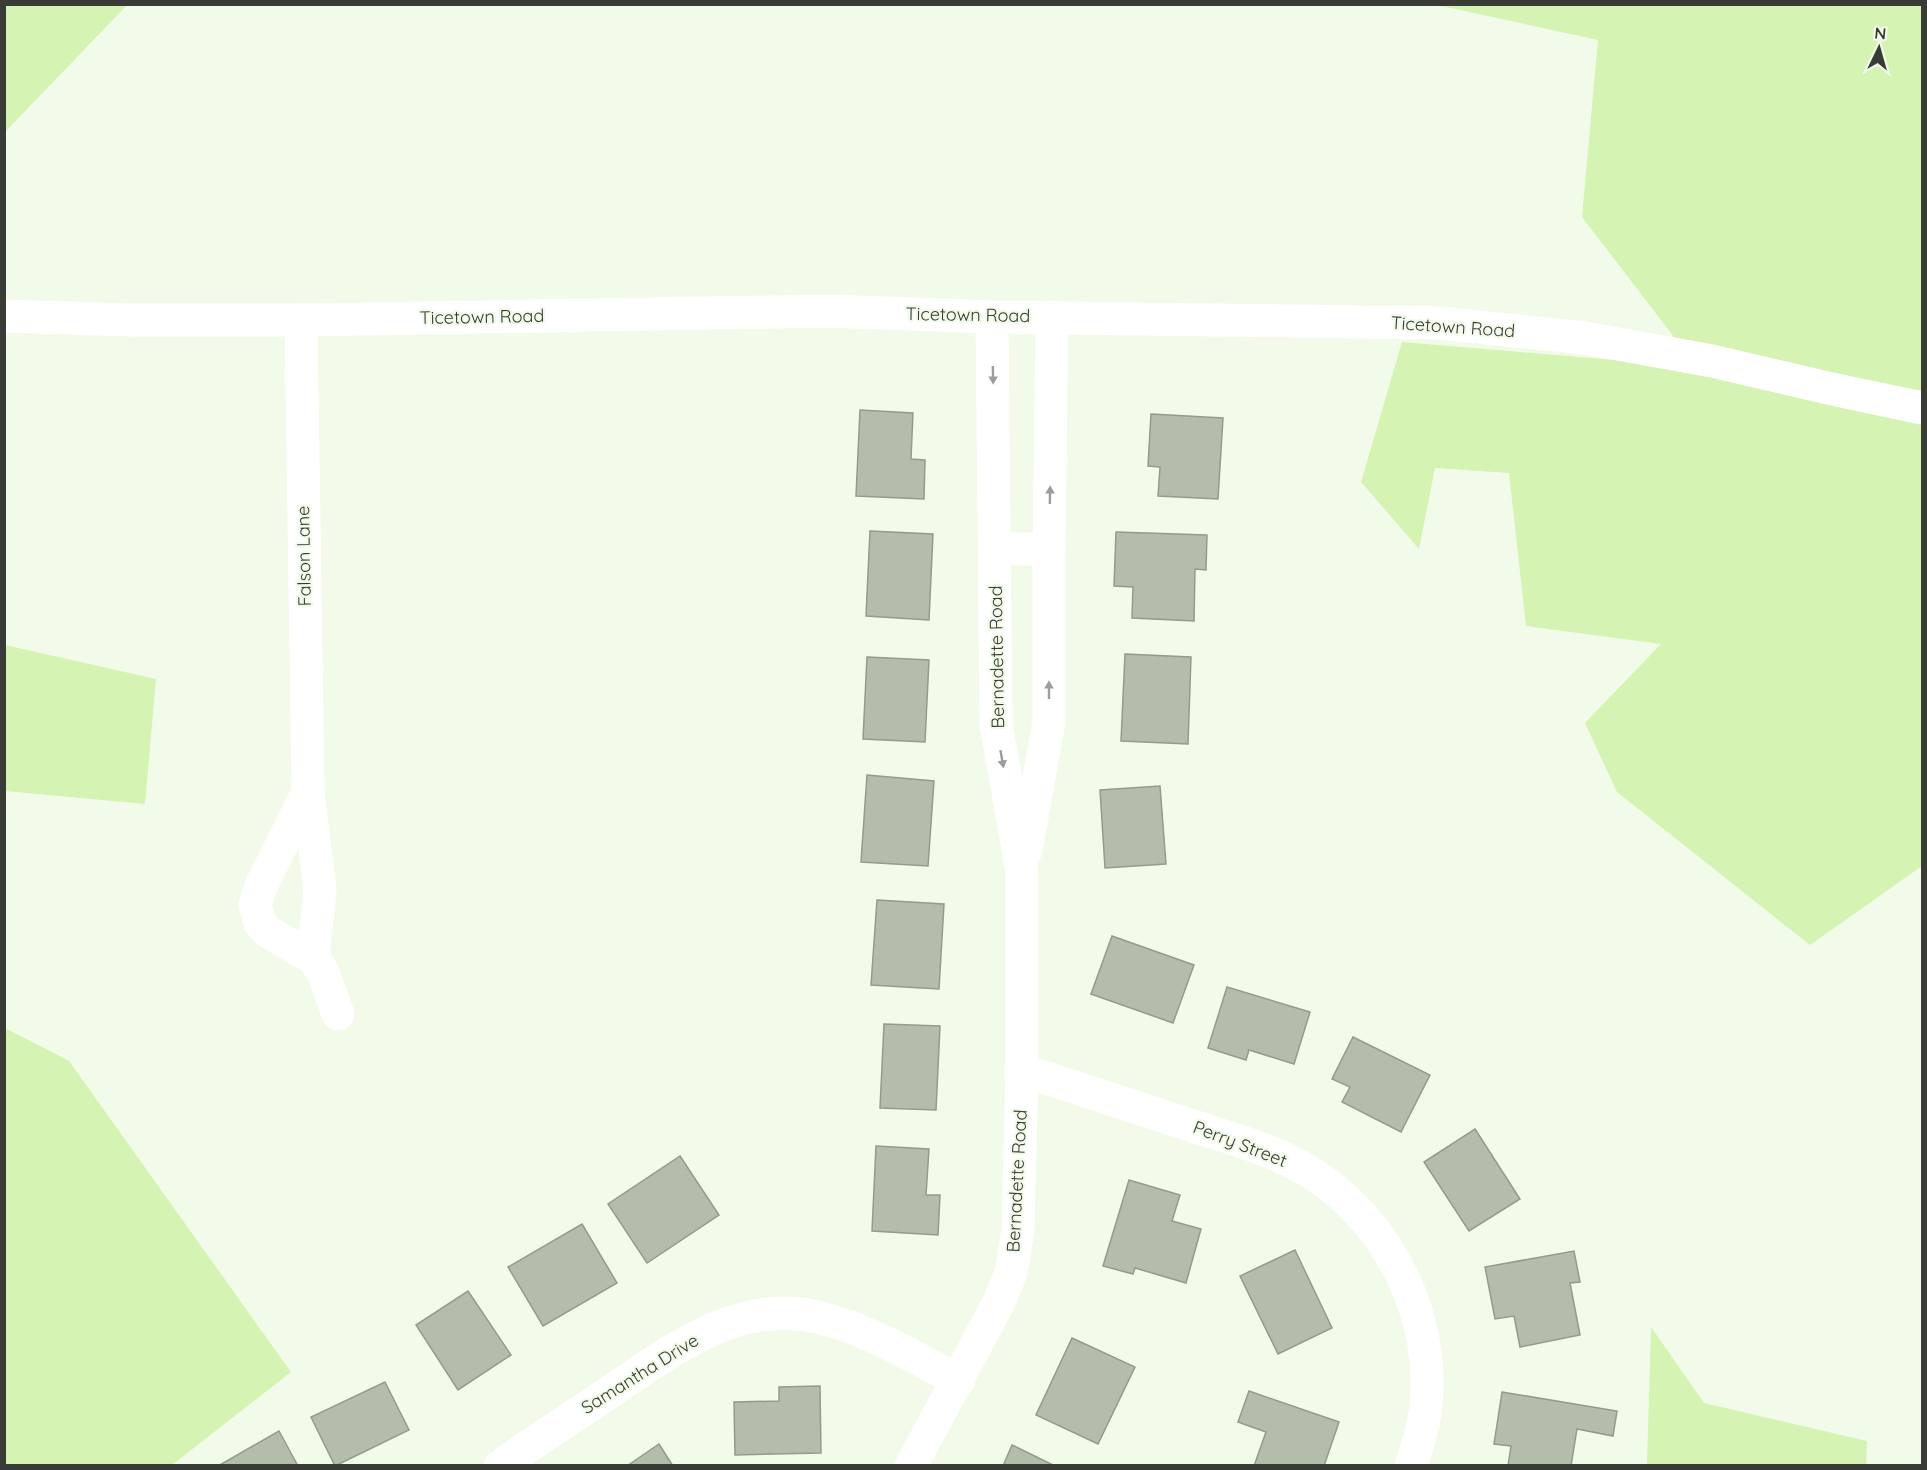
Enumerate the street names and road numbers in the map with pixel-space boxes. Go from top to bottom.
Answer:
street label: Ticetown Road [906,302,1031,327]
street label: Ticetown Road [419,304,544,329]
street label: Ticetown Road [1390,311,1516,342]
street label: Falson Lane [291,506,316,606]
street label: Bernadette Road [984,585,1009,729]
street label: Bernadette Road [1001,1109,1032,1253]
street label: Perry Street [1190,1115,1290,1172]
street label: Samantha Drive [577,1328,703,1419]

